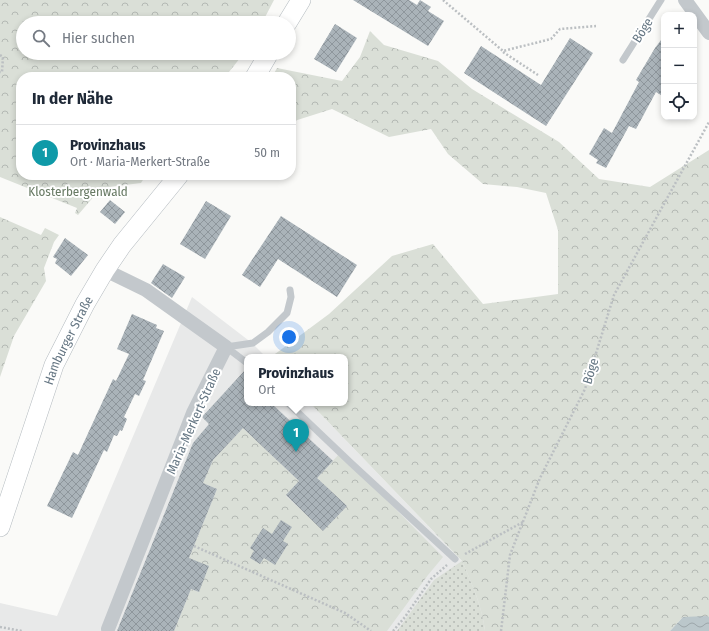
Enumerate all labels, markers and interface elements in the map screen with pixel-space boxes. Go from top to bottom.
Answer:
map controls [661,12,697,120]
button: + [661,12,697,48]
street label: Böge [629,15,656,45]
search box [16,16,296,60]
icon: search [30,27,52,49]
text: Hier suchen [62,29,135,47]
button: − [661,48,697,84]
button: locate [661,84,697,120]
text: In der Nähe [32,88,113,109]
text: Provinzhaus [70,136,146,154]
text: 1 [42,145,48,160]
text: 50 m [254,145,280,160]
text: Ort · Maria-Merkert-Straße [70,154,210,169]
park label: Klosterbergenwald [28,184,128,199]
street label: Hamburger Straße [41,293,96,387]
your location [279,327,299,347]
popup [244,354,348,406]
street label: Böge [579,356,601,386]
text: Provinzhaus [258,364,334,382]
street label: Maria-Merkert-Straße [163,366,224,476]
text: Ort [258,382,275,397]
pin: 1 [283,419,309,452]

